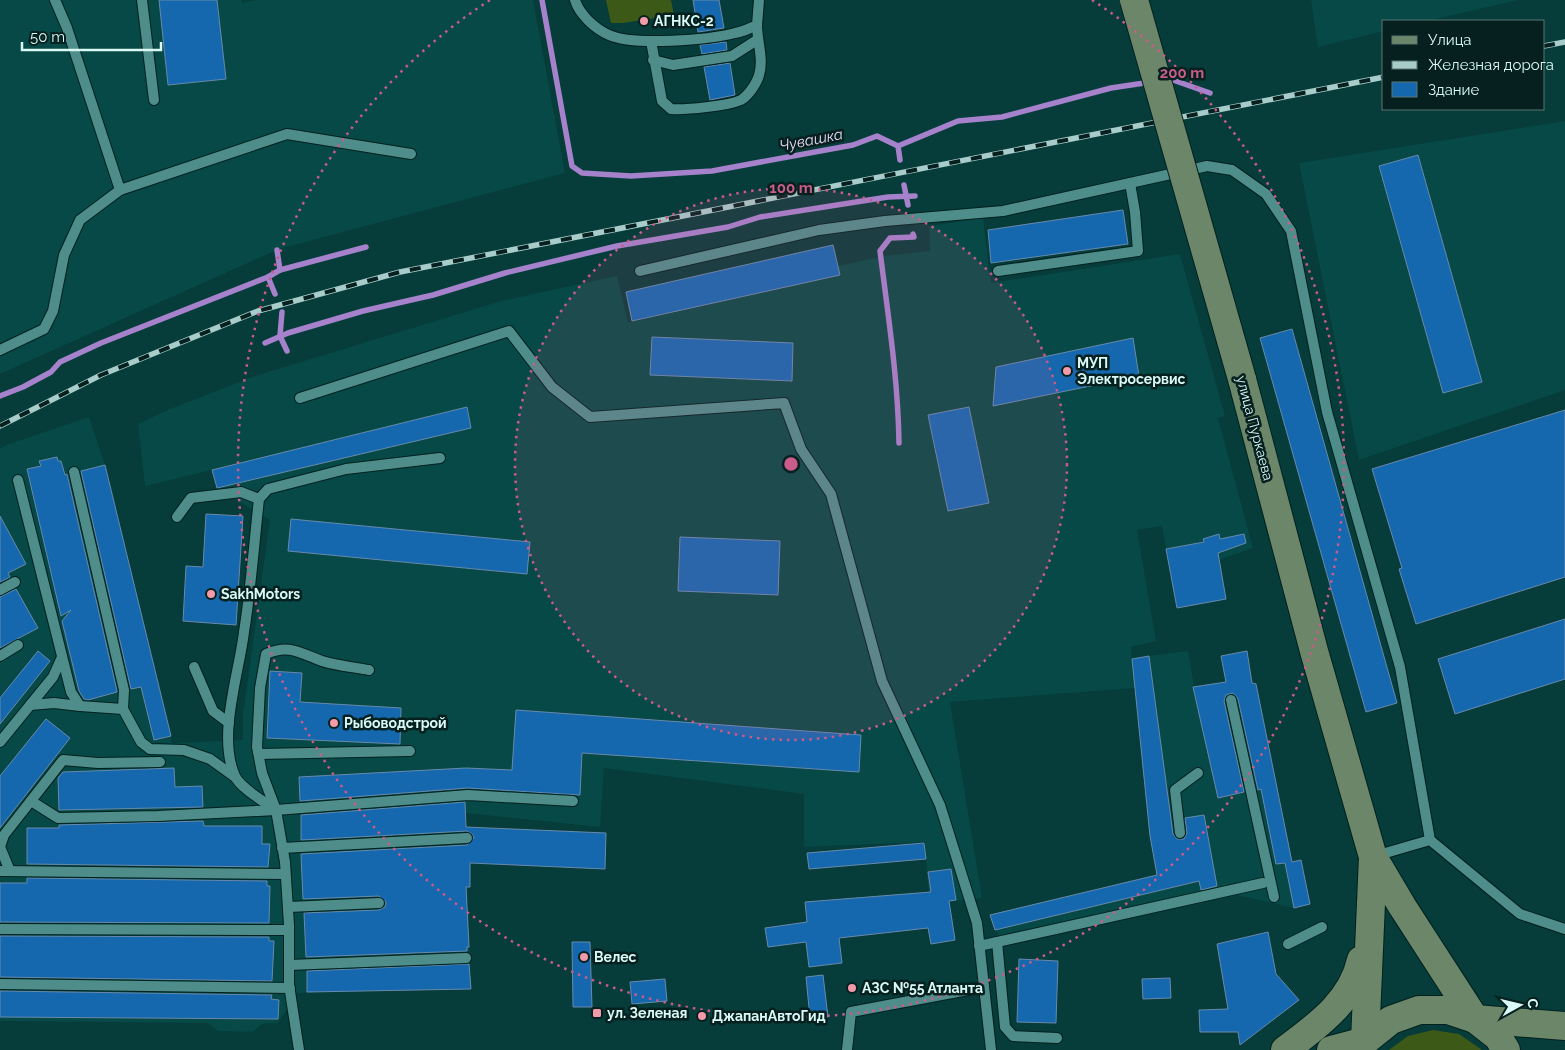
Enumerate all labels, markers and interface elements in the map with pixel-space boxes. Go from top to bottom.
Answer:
place label: АГНКС-2 [654,13,714,29]
marker: АГНКС-2 [638,15,650,27]
scale bar [22,20,161,52]
legend [1382,20,1545,110]
text: 50 m [30,28,65,46]
text: Улица [1428,31,1472,49]
text: Железная дорога [1428,56,1554,74]
text: 200 m [1160,64,1204,82]
text: Здание [1428,81,1480,99]
water label: Чувашка [778,125,844,155]
text: 100 m [769,179,813,197]
place label: МУП Электросервис [1077,355,1186,387]
marker: МУП Электросервис [1061,365,1073,377]
street label: улица Пуркаева [1233,374,1277,482]
centre of rings [782,455,800,473]
place label: SakhMotors [221,586,300,602]
marker: SakhMotors [205,588,217,600]
place label: Рыбоводстрой [344,715,447,731]
marker: Рыбоводстрой [328,717,340,729]
place label: Велес [594,949,637,965]
marker: Велес [578,951,590,963]
place label: АЗС №55 Атланта [862,980,983,996]
north arrow [1495,980,1545,1030]
marker: АЗС №55 Атланта [846,982,858,994]
text: С [1524,997,1542,1009]
place label: ул. Зеленая [607,1005,687,1021]
marker: ул. Зеленая [591,1007,603,1019]
place label: ДжапанАвтоГид [712,1008,826,1024]
marker: ДжапанАвтоГид [696,1010,708,1022]

